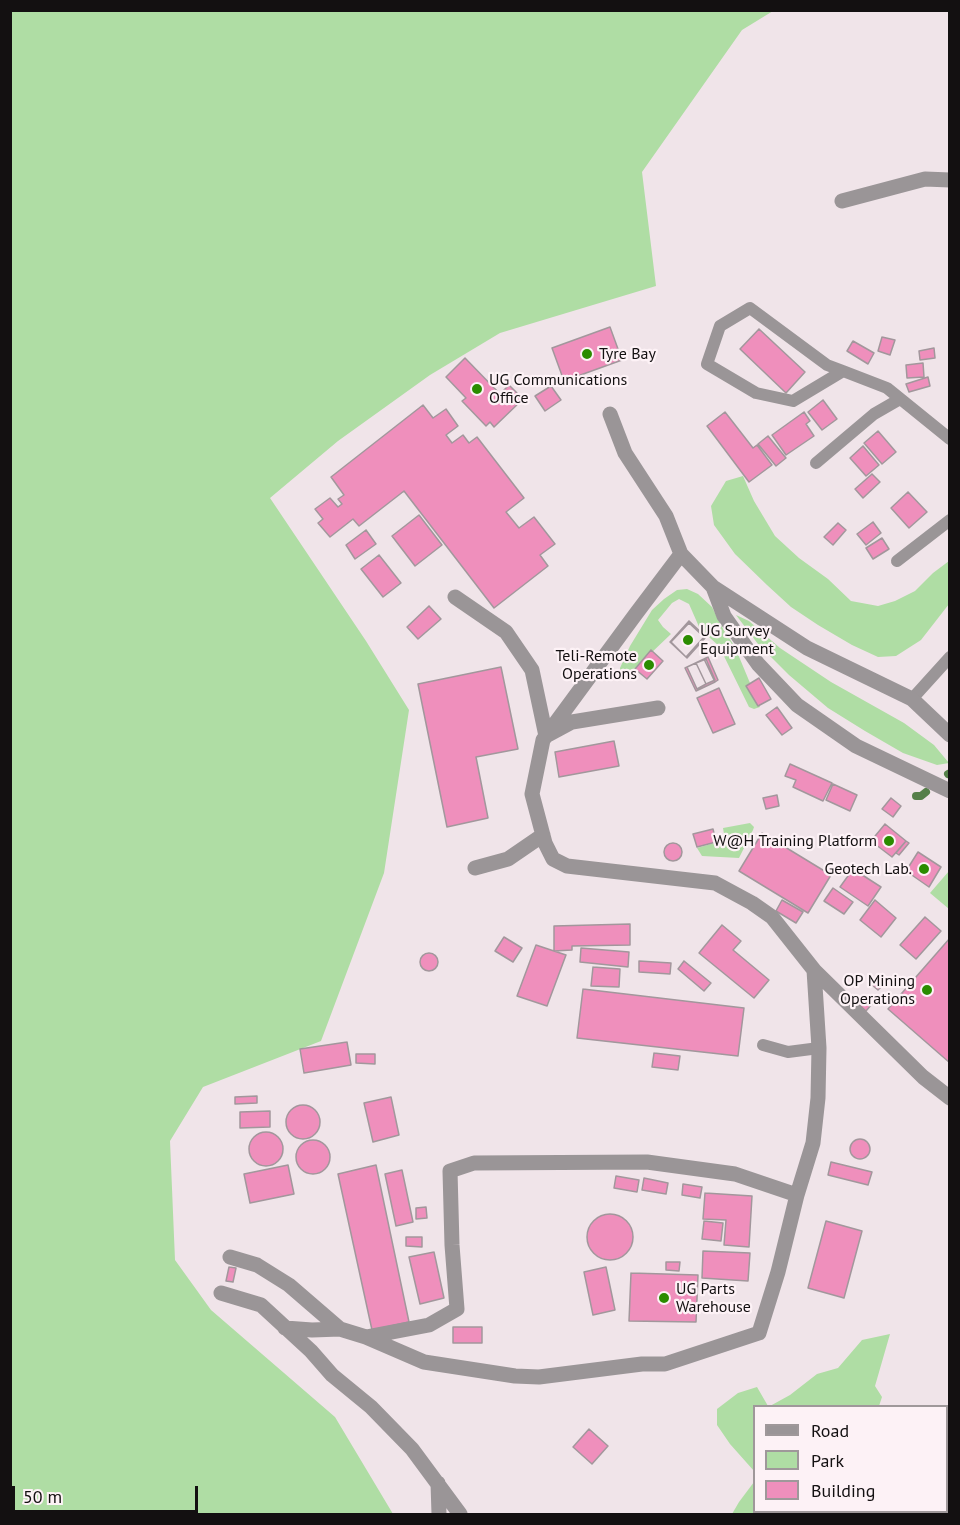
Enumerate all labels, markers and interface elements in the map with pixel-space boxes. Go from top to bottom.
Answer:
place label: Tyre Bay [599,344,656,364]
marker: Tyre Bay [580,347,594,361]
place label: UG Communications Office [489,370,627,408]
marker: UG Communications Office [470,382,484,396]
place label: UG Survey Equipment [700,621,774,659]
marker: UG Survey Equipment [681,633,695,647]
place label: Teli-Remote Operations [555,646,637,684]
marker: Teli-Remote Operations [642,658,656,672]
place label: W@H Training Platform [713,831,877,851]
marker: W@H Training Platform [882,834,896,848]
place label: Geotech Lab. [824,859,912,879]
marker: Geotech Lab. [917,862,931,876]
place label: OP Mining Operations [840,971,915,1009]
marker: OP Mining Operations [920,983,934,997]
place label: UG Parts Warehouse [676,1279,751,1317]
marker: UG Parts Warehouse [657,1291,671,1305]
legend [753,1405,948,1513]
text: Road [811,1419,849,1442]
text: Park [811,1449,844,1472]
scale bar [15,1474,201,1512]
text: Building [811,1479,875,1502]
text: 50 m [23,1485,62,1508]

